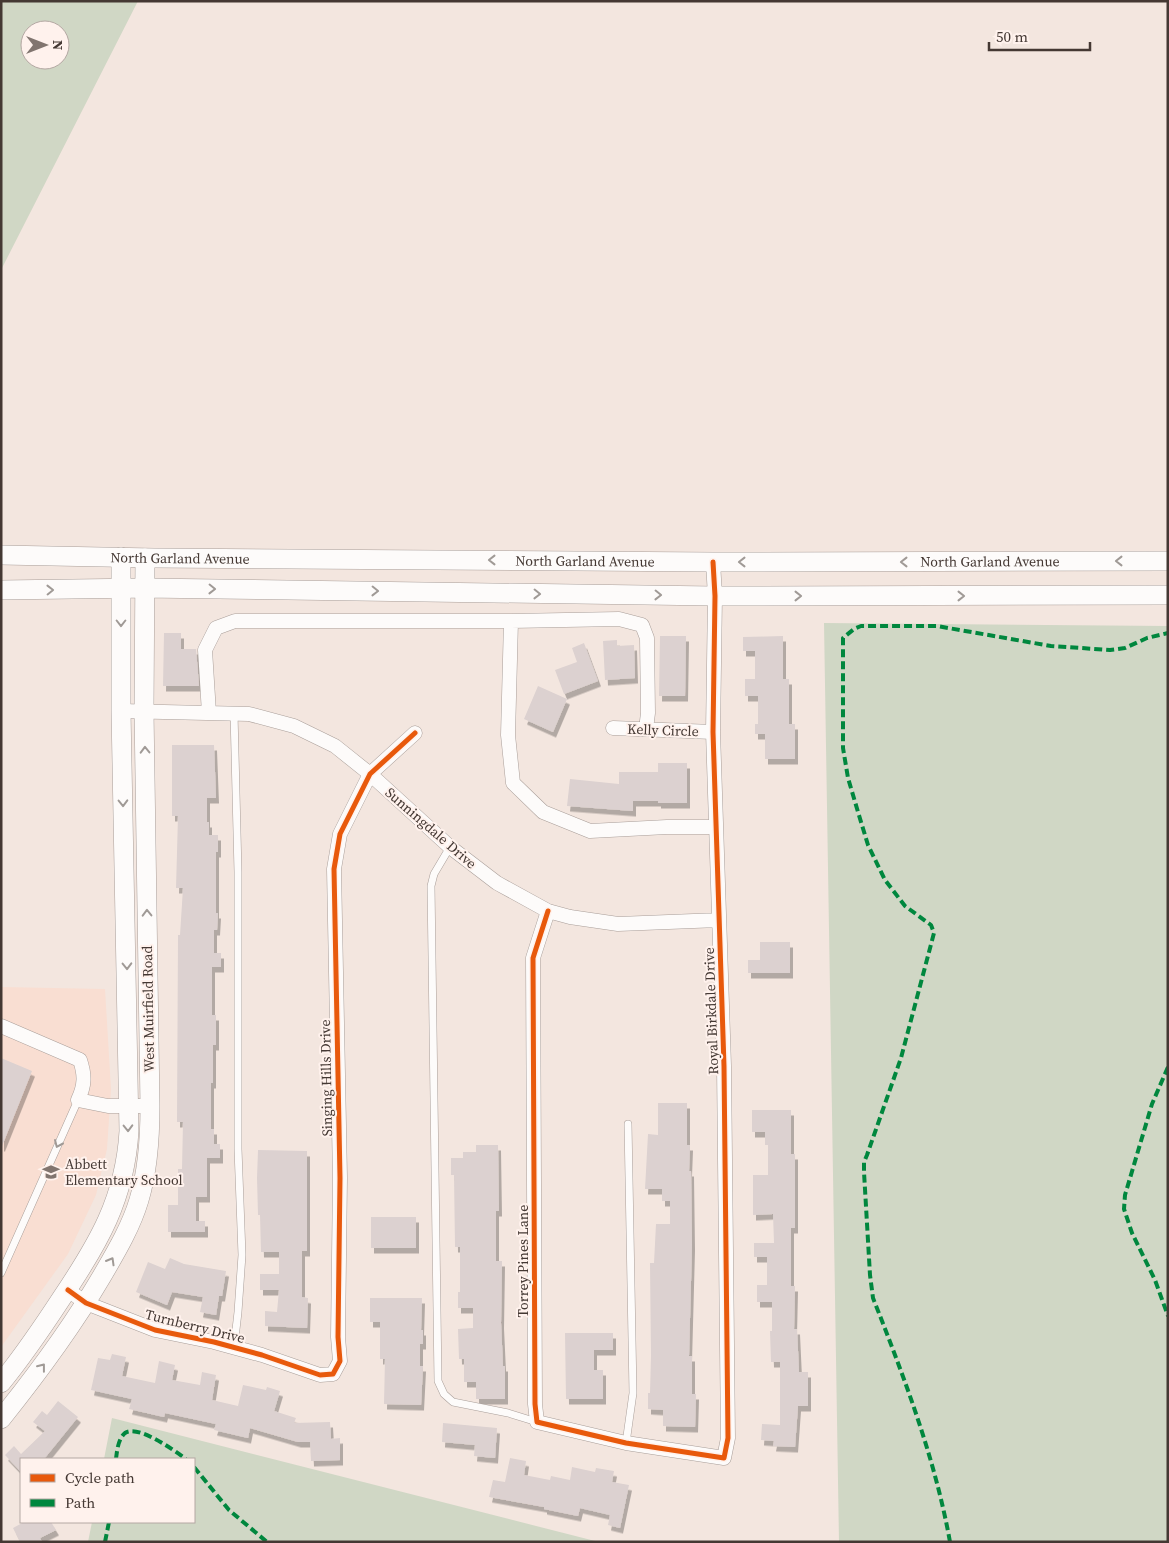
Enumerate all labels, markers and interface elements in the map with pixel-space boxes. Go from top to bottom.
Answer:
north arrow [20,20,70,70]
scale bar [989,20,1090,52]
text: 50 m [996,26,1028,47]
text: N [48,40,68,50]
street label: North Garland Avenue [110,547,250,569]
street label: North Garland Avenue [515,551,655,572]
street label: North Garland Avenue [920,551,1060,572]
one-way arrow [487,555,495,566]
one-way arrow [1115,556,1122,566]
one-way arrow [737,557,745,567]
one-way arrow [900,557,908,567]
one-way arrow [209,584,217,594]
one-way arrow [46,585,54,595]
one-way arrow [371,586,379,597]
one-way arrow [534,589,542,599]
one-way arrow [654,590,662,600]
one-way arrow [795,591,803,601]
one-way arrow [958,591,965,601]
one-way arrow [116,620,126,628]
street label: Kelly Circle [627,719,699,741]
one-way arrow [139,746,150,754]
street label: Sunningdale Drive [381,783,481,873]
one-way arrow [118,800,128,807]
one-way arrow [142,909,152,916]
street label: West Muirfield Road [137,945,159,1073]
street label: Royal Birkdale Drive [699,947,723,1075]
one-way arrow [121,962,132,970]
street label: Singing Hills Drive [315,1019,337,1137]
one-way arrow [123,1124,133,1132]
one-way arrow [54,1139,65,1148]
place label: Abbett Elementary School [65,1154,183,1190]
school or university icon: Abbett Elementary School [41,1162,61,1182]
street label: Torrey Pines Lane [513,1205,533,1317]
one-way arrow [105,1257,115,1266]
street label: Turnberry Drive [143,1304,247,1348]
one-way arrow [37,1364,45,1373]
legend [20,1458,195,1523]
text: Cycle path [65,1467,135,1488]
text: Path [65,1492,95,1513]

